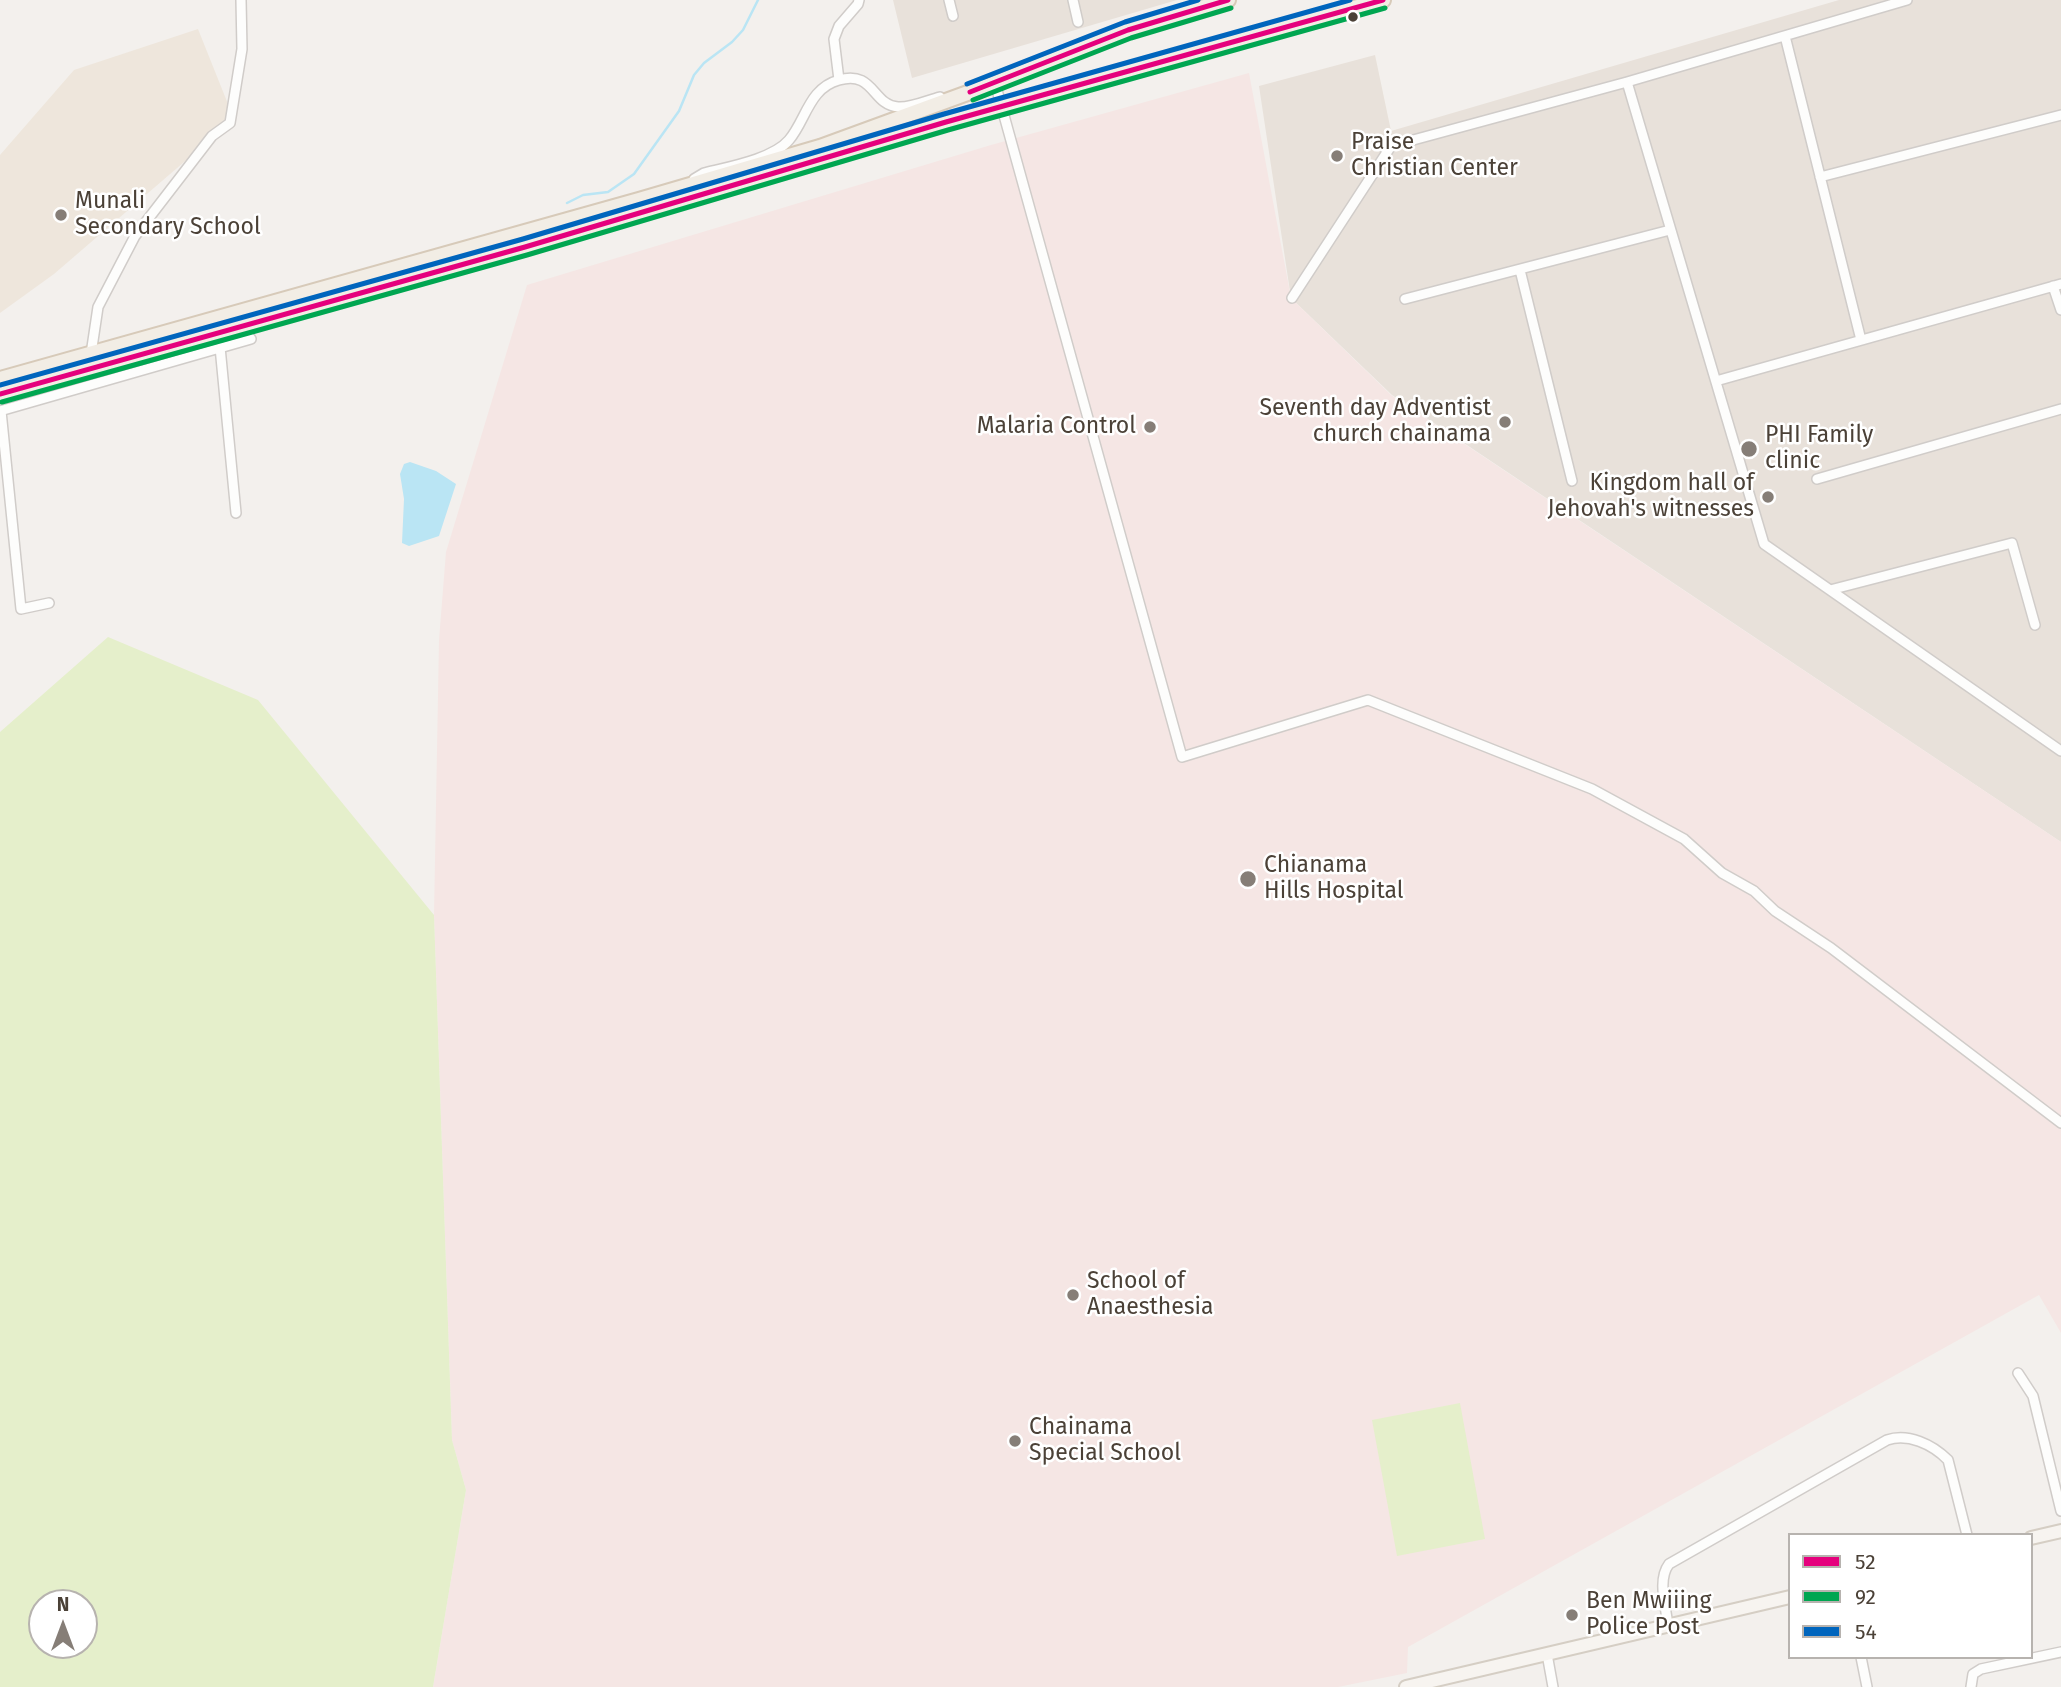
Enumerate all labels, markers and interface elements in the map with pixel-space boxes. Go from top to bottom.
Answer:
unlabelled marker [1346,10,1360,24]
place label: Praise Christian Center [1351,129,1518,183]
marker: Praise Christian Center [1329,148,1345,164]
place label: Munali Secondary School [75,188,261,242]
marker: Munali Secondary School [53,207,69,223]
place label: Seventh day Adventist church chainama [1260,395,1491,449]
place label: Malaria Control [977,413,1136,441]
marker: Seventh day Adventist church chainama [1497,414,1513,430]
marker: Malaria Control [1142,419,1158,435]
place label: PHI Family clinic [1765,422,1873,476]
marker: PHI Family clinic [1739,439,1759,459]
place label: Kingdom hall of Jehovah's witnesses [1547,470,1754,524]
marker: Kingdom hall of Jehovah's witnesses [1760,489,1776,505]
place label: Chianama Hills Hospital [1264,852,1404,906]
marker: Chianama Hills Hospital [1238,869,1258,889]
place label: School of Anaesthesia [1087,1268,1213,1322]
marker: School of Anaesthesia [1065,1287,1081,1303]
place label: Chainama Special School [1029,1414,1181,1468]
marker: Chainama Special School [1007,1433,1023,1449]
legend [1788,1533,2033,1659]
text: 52 [1855,1549,1876,1575]
text: 92 [1855,1584,1876,1610]
place label: Ben Mwiiing Police Post [1586,1588,1711,1642]
north arrow [28,1589,98,1659]
text: N [57,1593,69,1616]
marker: Ben Mwiiing Police Post [1564,1607,1580,1623]
text: 54 [1855,1619,1877,1645]

